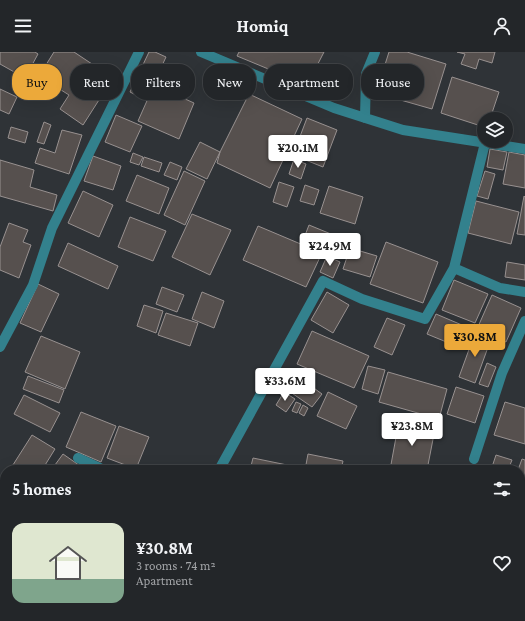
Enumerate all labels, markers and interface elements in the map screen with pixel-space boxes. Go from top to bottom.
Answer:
icon: menu [12,15,34,37]
icon: person [491,15,513,37]
text: Homiq [237,16,288,36]
chip: Buy [12,64,62,100]
chip: Rent [70,64,123,100]
chip: Filters [131,64,195,100]
chip: New [203,64,256,100]
chip: Apartment [264,64,353,100]
chip: House [361,64,424,100]
map controls [477,112,513,148]
button: layers [477,112,513,148]
pin: ¥20.1M [265,135,331,169]
text: ¥20.1M [277,140,319,155]
pin: ¥24.9M [297,233,363,267]
text: ¥24.9M [309,238,351,253]
pin: ¥30.8M [442,324,508,358]
text: ¥30.8M [453,329,497,344]
pin: ¥33.6M [252,368,318,402]
text: ¥33.6M [264,373,306,388]
pin: ¥23.8M [379,413,445,447]
text: ¥23.8M [391,418,433,433]
icon: filters [491,478,513,500]
text: 5 homes [12,480,71,499]
icon: home [44,539,92,587]
text: ¥30.8M [136,539,193,558]
icon: heart [491,552,513,574]
text: 3 rooms · 74 m² [136,558,216,573]
text: Apartment [136,573,193,588]

